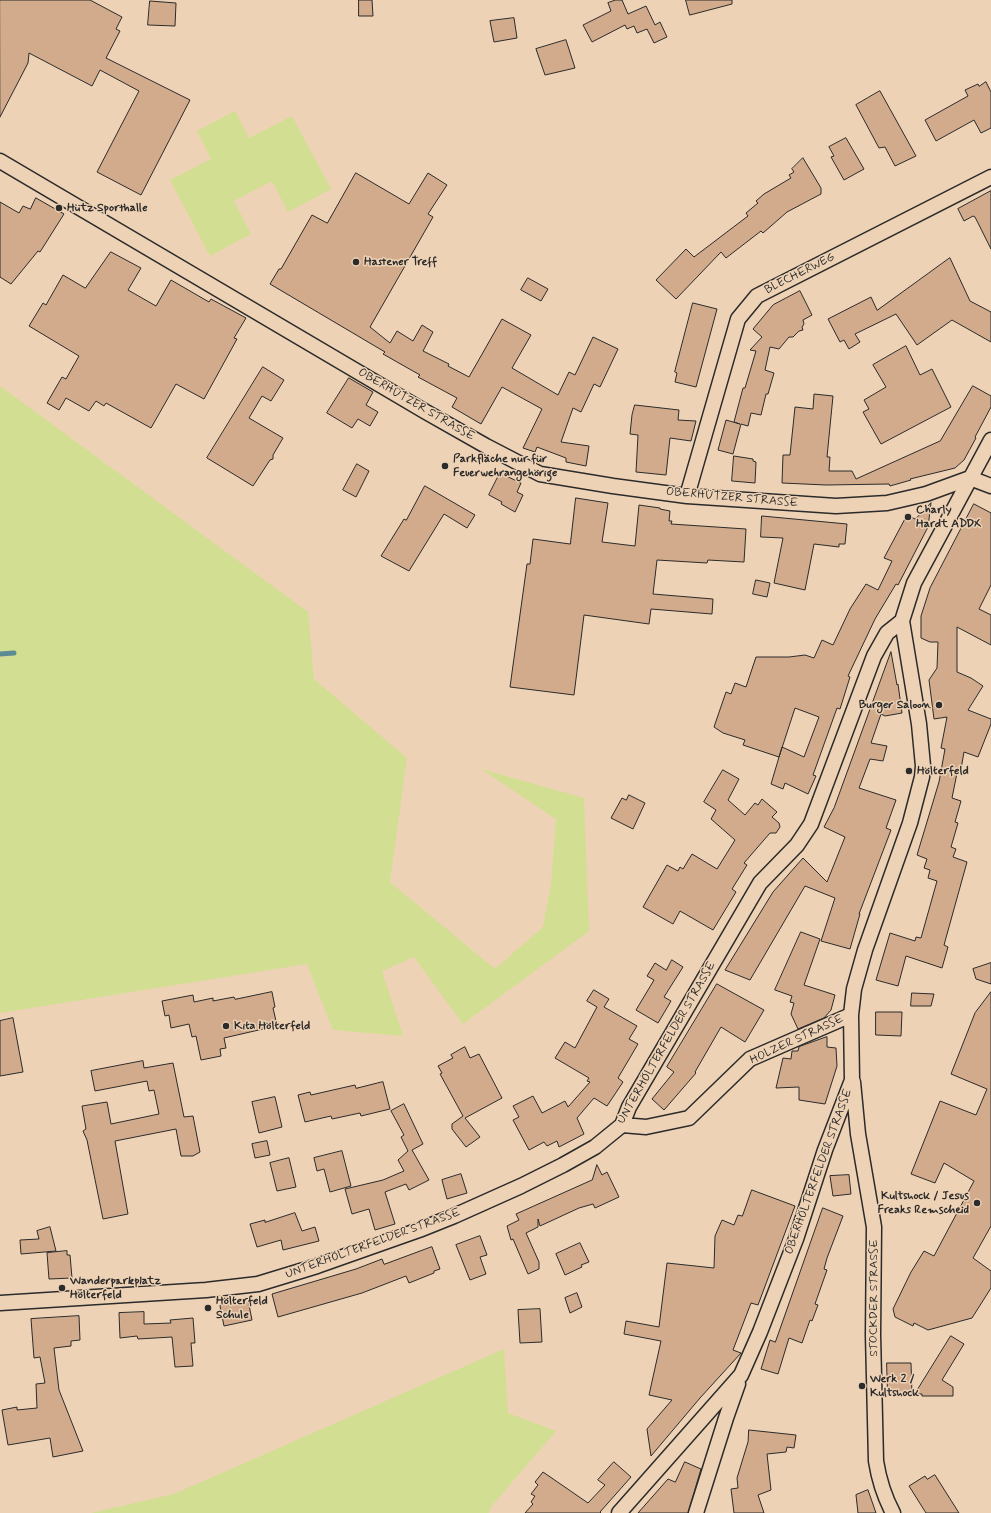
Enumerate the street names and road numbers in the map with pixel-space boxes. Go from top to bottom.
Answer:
street label: BLECHERWEG [763,250,837,298]
street label: OBERHÜTZER STRASSE [355,366,477,444]
street label: OBERHÜTZER STRASSE [665,485,799,511]
street label: UNTERHÖLTERFELDER STRASSE [615,959,719,1127]
street label: HOLZER STRASSE [748,1012,846,1068]
street label: OBERHÖLTERFELDER STRASSE [782,1087,856,1257]
street label: UNTERHÖLTERFELDER STRASSE [284,1206,462,1282]
street label: STOCKDER STRASSE [867,1239,881,1357]

